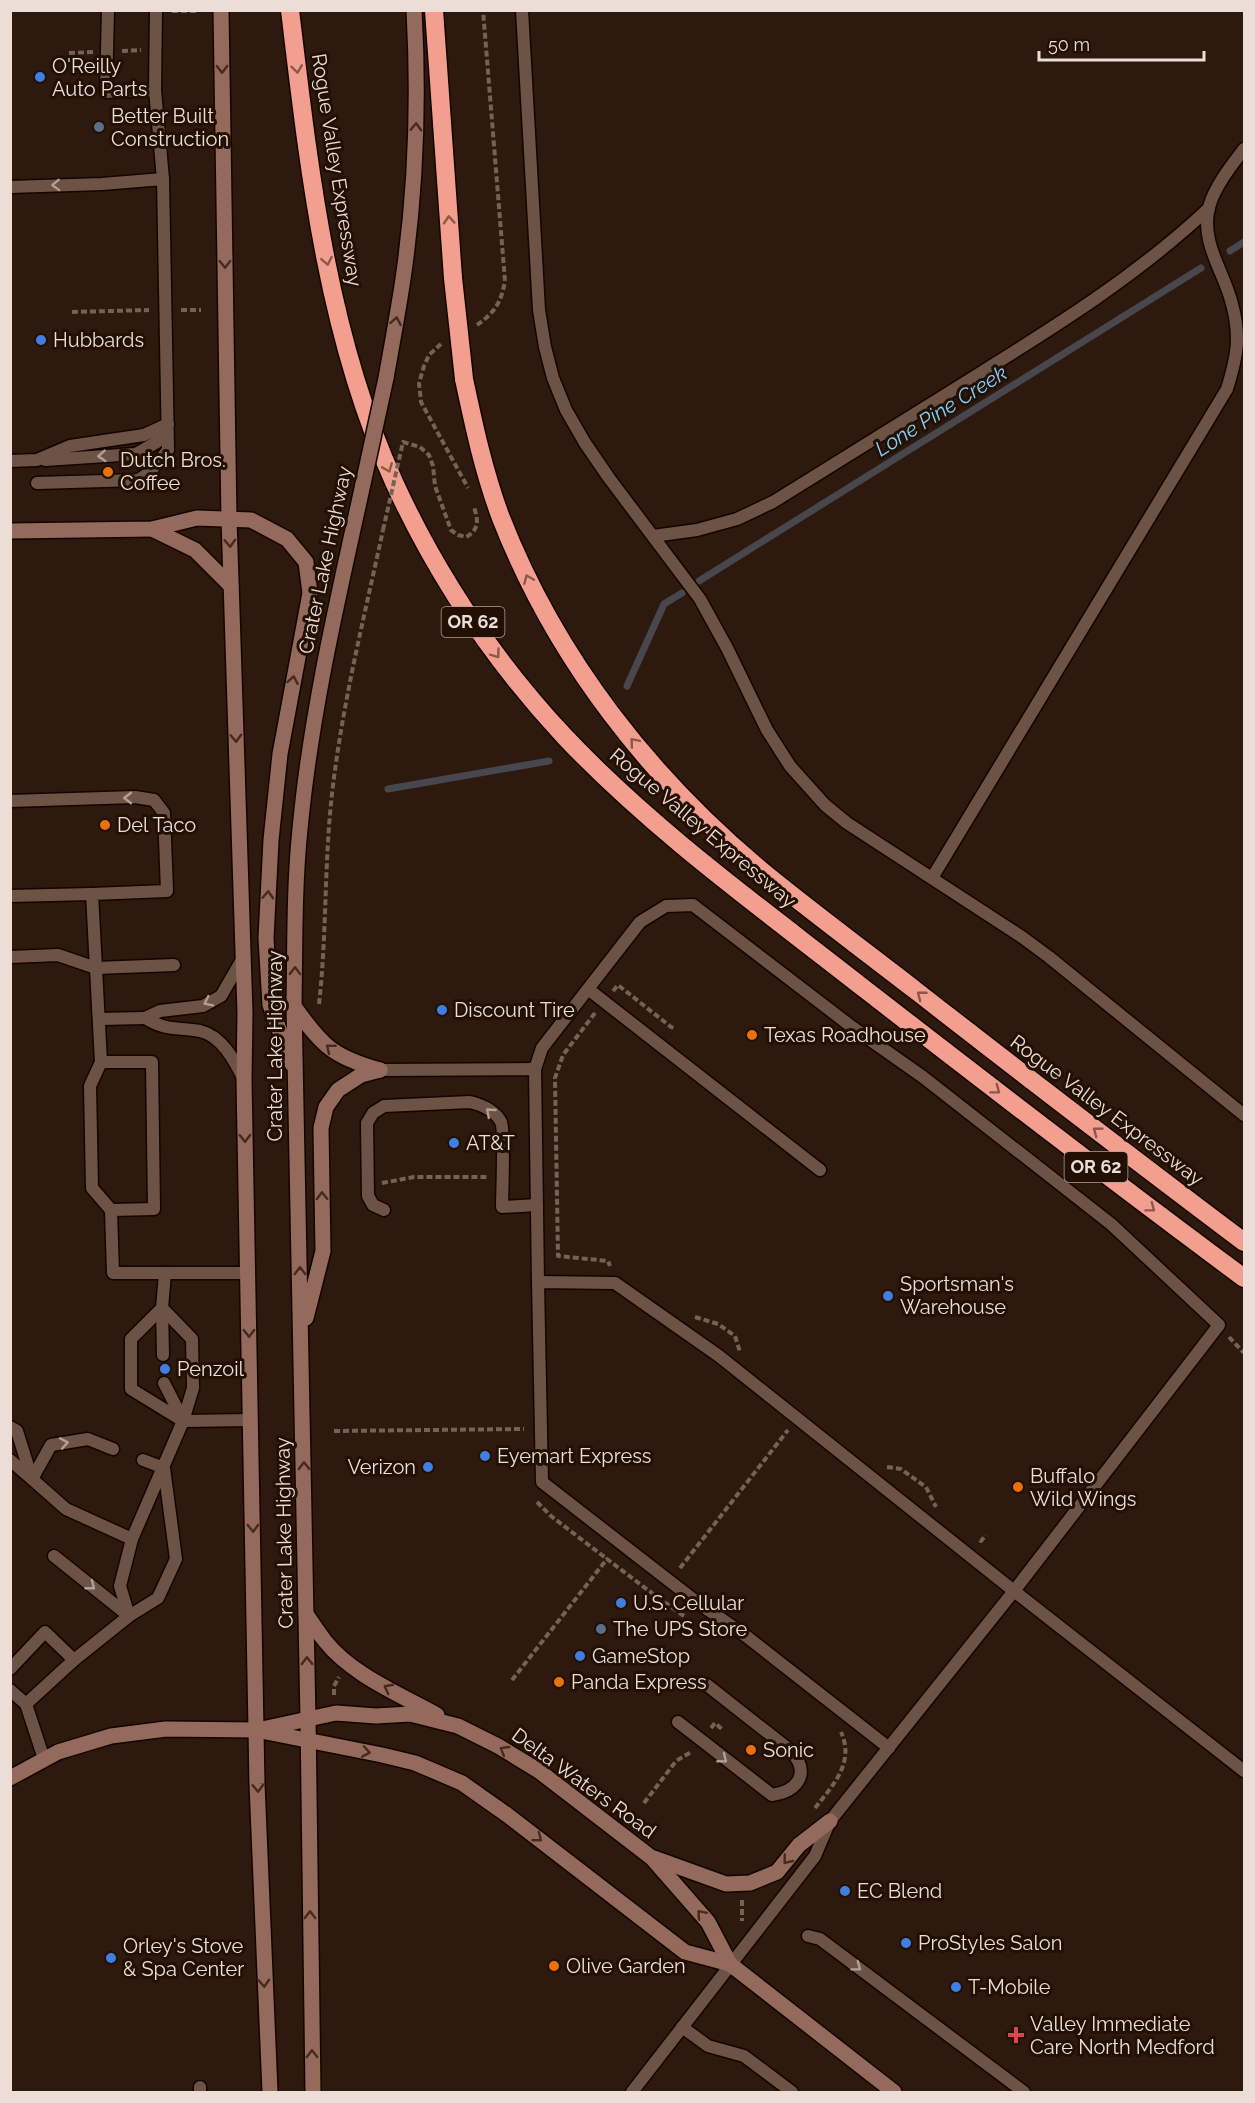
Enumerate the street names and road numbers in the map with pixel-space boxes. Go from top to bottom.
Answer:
street label: Rogue Valley Expressway [307,52,367,288]
street label: Crater Lake Highway [293,464,357,656]
road number: OR 62 [442,607,504,637]
street label: Rogue Valley Expressway [605,743,801,913]
street label: Crater Lake Highway [263,950,287,1142]
street label: Rogue Valley Expressway [1006,1029,1208,1191]
road number: OR 62 [1064,1152,1128,1182]
street label: Crater Lake Highway [270,1437,298,1629]
street label: Delta Waters Road [507,1723,661,1843]

